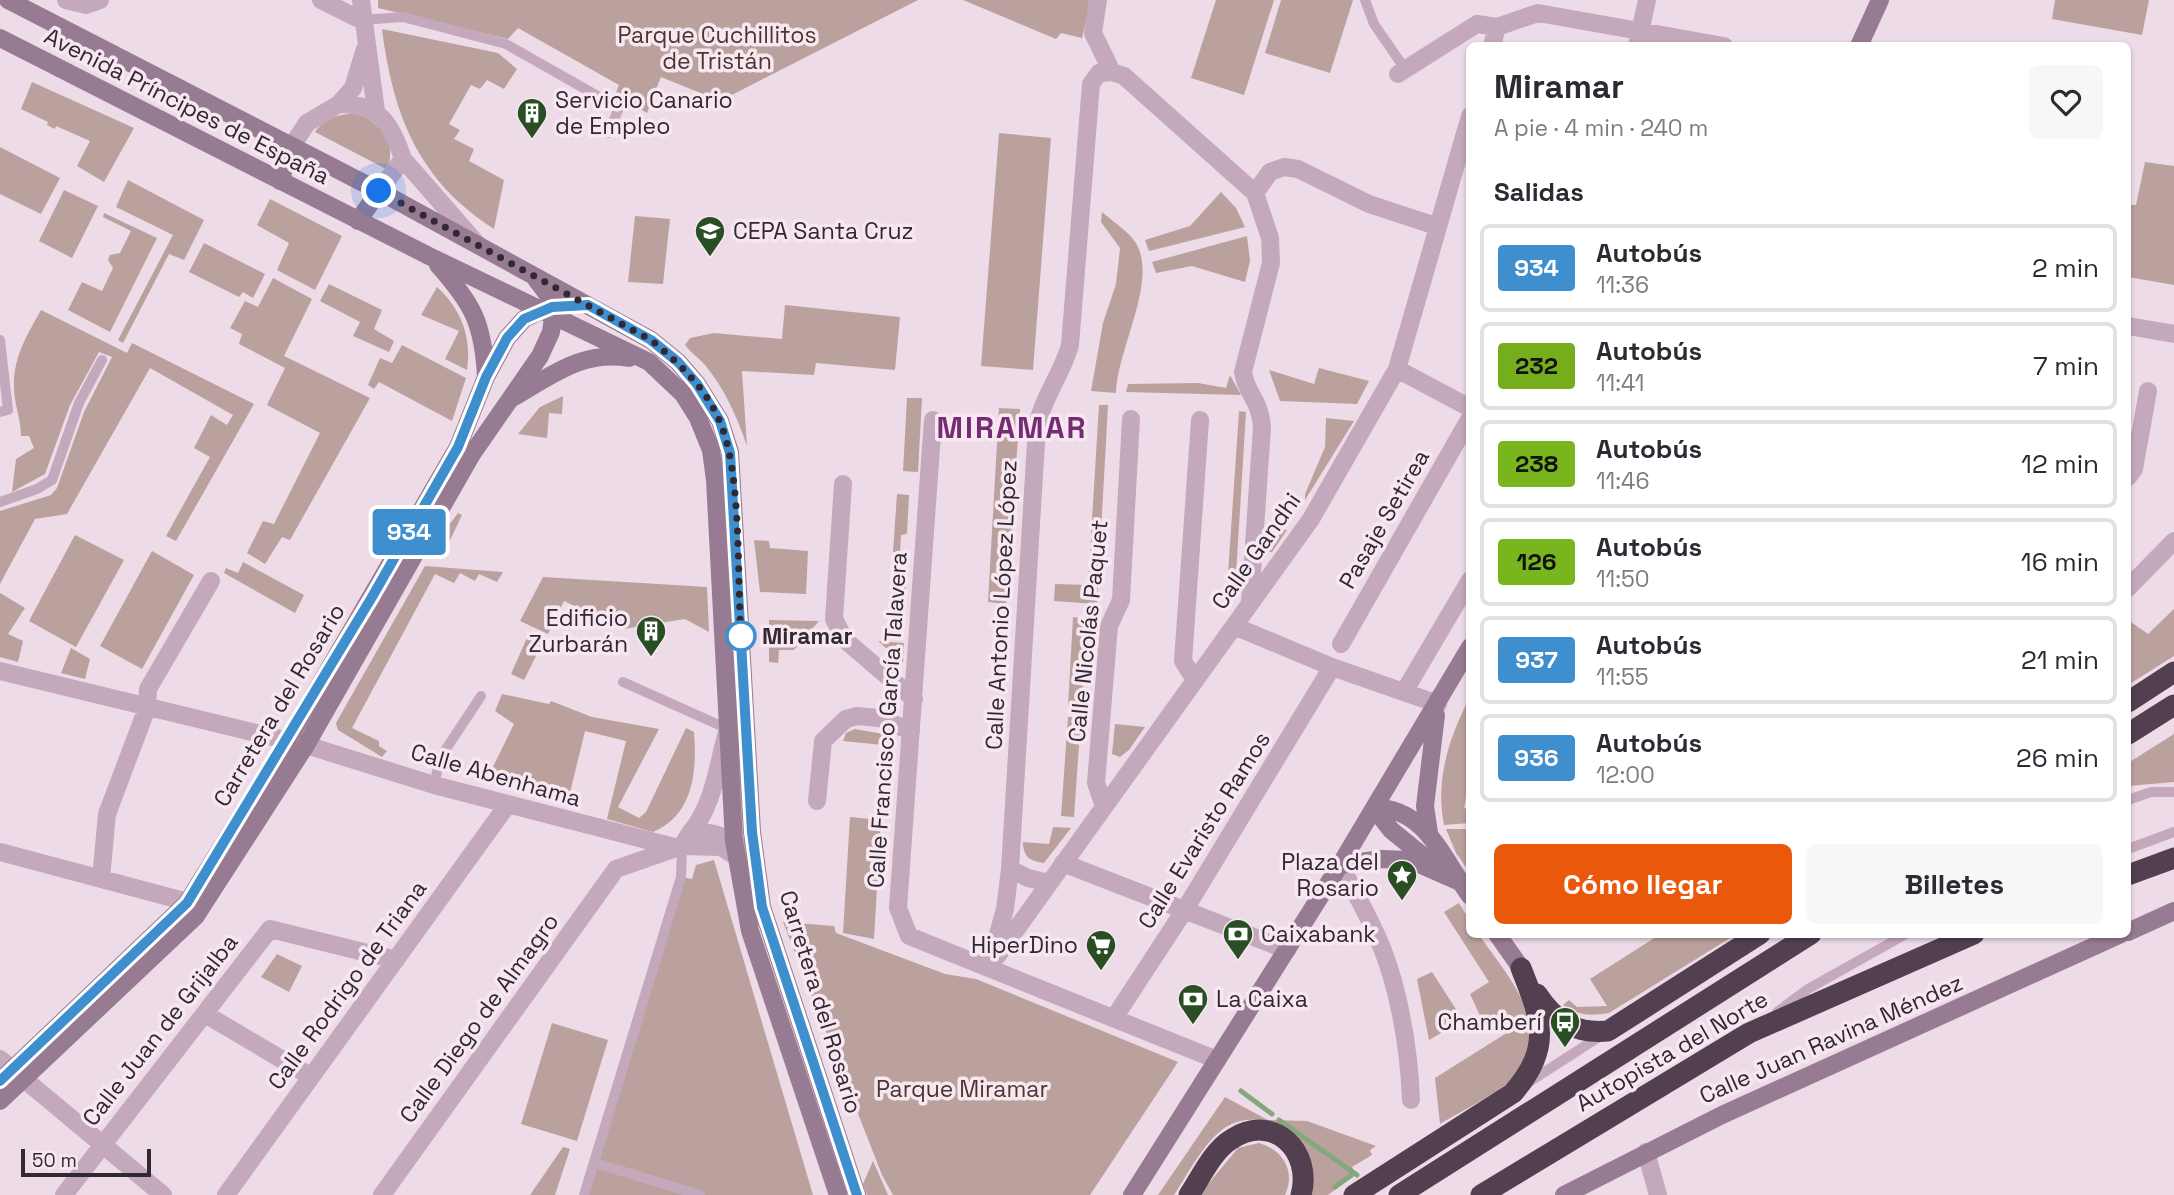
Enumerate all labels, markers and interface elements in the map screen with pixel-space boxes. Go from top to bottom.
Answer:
park label: Parque Cuchillitos de Tristán [617,20,817,76]
street label: Avenida Príncipes de España [39,21,335,191]
button: heart [2029,65,2103,139]
text: Miramar [1494,66,1624,108]
place label: Servicio Canario de Empleo [555,85,733,141]
building icon: Servicio Canario de Empleo [515,96,549,140]
text: A pie · 4 min · 240 m [1494,113,1708,143]
your location [361,173,396,208]
text: Salidas [1494,175,1584,209]
school or university icon: CEPA Santa Cruz [693,214,727,258]
place label: CEPA Santa Cruz [733,216,914,246]
text: Autobús [1596,236,1702,270]
text: 2 min [2032,251,2099,285]
text: 934 [1514,252,1559,283]
text: 11:36 [1596,270,1649,300]
text: Autobús [1596,334,1702,368]
text: 7 min [2033,349,2099,383]
text: 232 [1515,350,1558,381]
text: 11:41 [1596,368,1644,398]
district label: MIRAMAR [937,408,1087,447]
text: Autobús [1596,432,1702,466]
street label: Pasaje Setirea [1332,444,1436,594]
text: 12 min [2021,447,2099,481]
text: 238 [1515,448,1558,479]
street label: Calle Antonio López López [978,459,1024,751]
text: 11:46 [1596,466,1650,496]
street label: Calle Gandhi [1205,487,1307,615]
line badge: 934 [369,509,449,555]
text: 934 [387,516,431,547]
street label: Calle Nicolás Paquet [1061,518,1115,744]
text: Autobús [1596,530,1702,564]
text: 16 min [2021,545,2099,579]
text: 126 [1517,546,1556,577]
street label: Calle Francisco García Talavera [860,551,914,889]
text: 11:50 [1596,564,1650,594]
street label: Carretera del Rosario [206,598,352,812]
place label: Edificio Zurbarán [528,603,628,659]
building icon: Edificio Zurbarán [634,614,668,658]
marker: Miramar [726,621,756,651]
place label: Miramar [762,621,853,651]
text: Autobús [1596,628,1702,662]
text: 21 min [2021,643,2099,677]
text: 937 [1515,644,1558,675]
text: 11:55 [1596,662,1649,692]
street label: Calle Evaristo Ramos [1131,726,1277,934]
text: Autobús [1596,726,1702,760]
street label: Calle Abenhama [407,736,585,814]
text: 26 min [2016,741,2099,775]
text: 936 [1514,742,1559,773]
text: 12:00 [1596,760,1655,790]
button: Cómo llegar [1494,844,1792,924]
button: Billetes [1806,844,2103,924]
place label: Plaza del Rosario [1281,847,1379,903]
place icon: Plaza del Rosario [1385,858,1419,902]
street label: Calle Rodrigo de Triana [261,874,433,1096]
street label: Carretera del Rosario [773,887,869,1117]
street label: Calle Diego de Almagro [393,907,565,1129]
bank icon: Caixabank [1221,917,1255,961]
place label: Caixabank [1261,919,1376,949]
street label: Calle Juan de Grijalba [76,928,244,1132]
supermarket icon: HiperDino [1084,928,1118,972]
place label: HiperDino [971,930,1078,960]
street label: Calle Juan Ravina Méndez [1695,967,1967,1111]
bank icon: La Caixa [1176,982,1210,1026]
place label: La Caixa [1216,984,1308,1014]
street label: Autopista del Norte [1571,984,1773,1118]
bus stop icon: Chamberí [1548,1005,1582,1049]
place label: Chamberí [1437,1007,1542,1037]
park label: Parque Miramar [876,1074,1048,1104]
scale bar [21,1146,150,1178]
text: 50 m [32,1148,77,1173]

